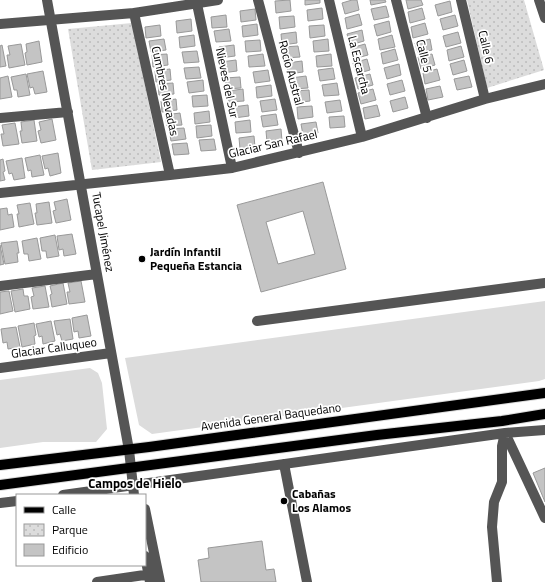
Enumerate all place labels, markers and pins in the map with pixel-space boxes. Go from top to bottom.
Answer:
place label: Jardín Infantil Pequeña Estancia [150,242,242,275]
marker: Jardín Infantil Pequeña Estancia [137,254,147,264]
place label: Cabañas Los Alamos [292,484,351,517]
marker: Cabañas Los Alamos [279,496,289,506]

